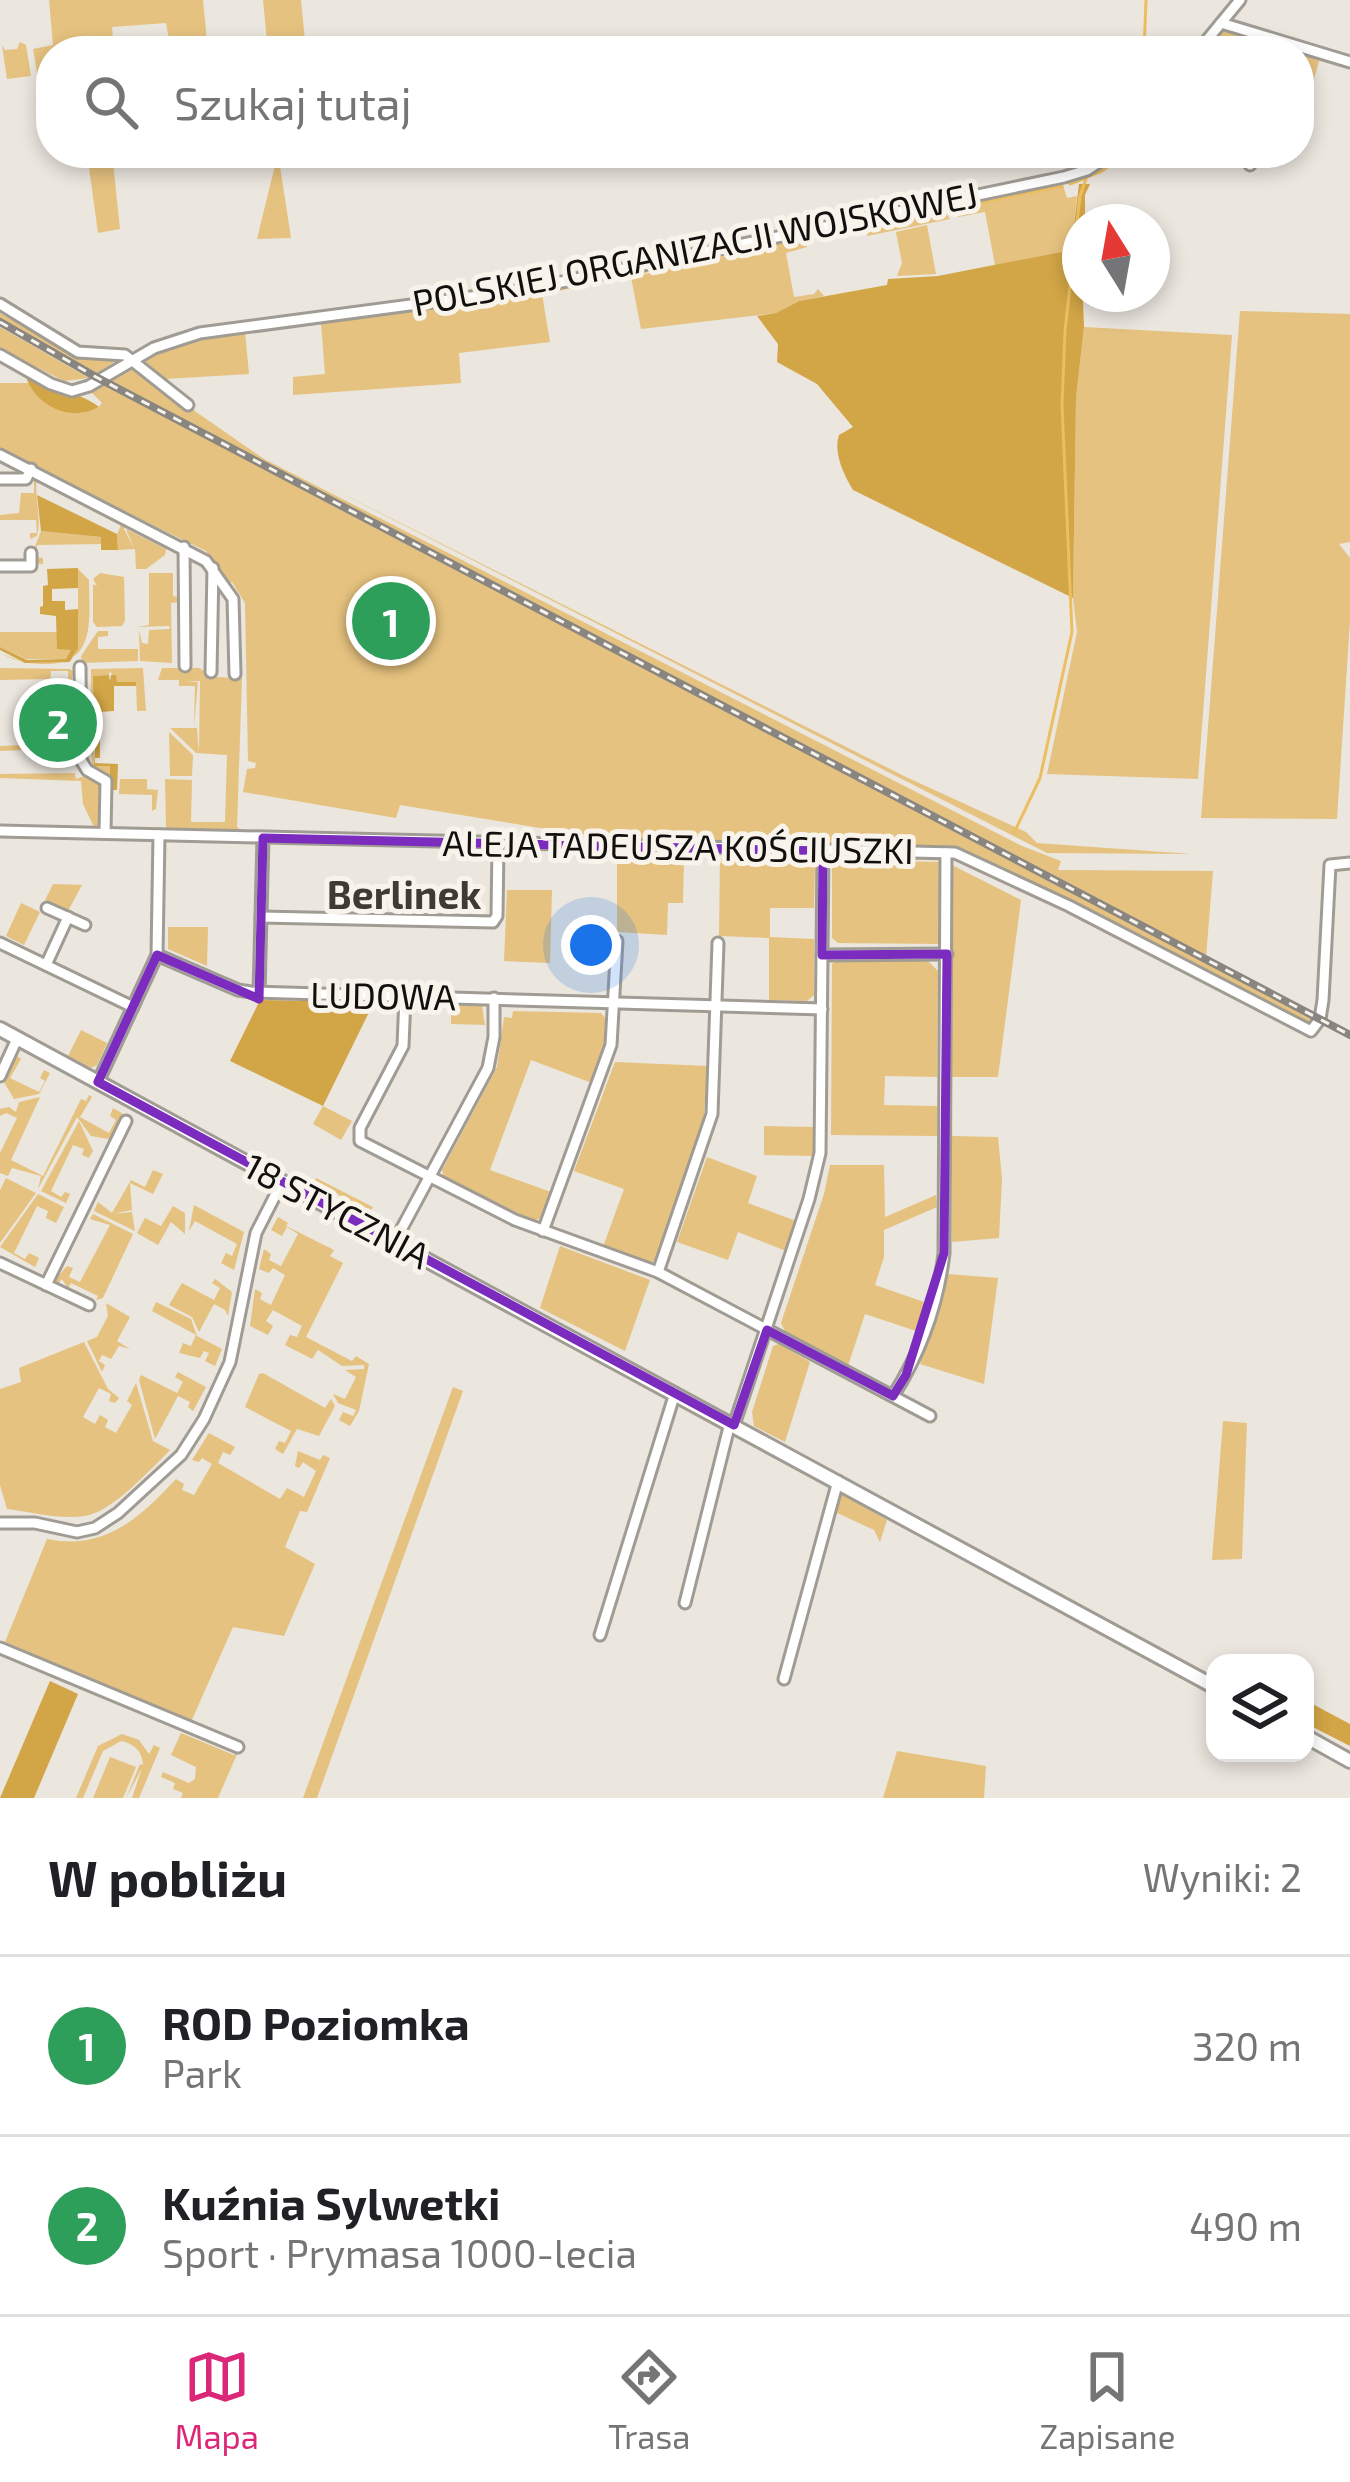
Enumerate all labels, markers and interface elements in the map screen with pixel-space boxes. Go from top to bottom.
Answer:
search box [36,36,1314,168]
icon: search [78,69,144,135]
text: Szukaj tutaj [174,75,412,129]
street label: POLSKIEJ ORGANIZACJI WOJSKOWEJ [409,172,981,323]
north arrow [1062,204,1170,312]
pin: 1 [352,576,430,666]
pin: 2 [19,678,97,768]
street label: ALEJA TADEUSZA KOŚCIUSZKI [442,820,914,871]
district label: Berlinek [327,870,481,917]
your location [561,915,621,975]
street label: LUDOWA [310,972,457,1017]
street label: 18 STYCZNIA [238,1143,438,1277]
map controls [1206,1654,1314,1762]
button: layers [1206,1654,1314,1762]
text: W pobliżu [48,1846,287,1907]
text: Wyniki: 2 [1143,1853,1302,1900]
text: ROD Poziomka [162,1995,470,2049]
text: 1 [79,2022,95,2069]
text: 320 m [1192,2022,1302,2069]
text: Park [162,2049,242,2096]
text: Kuźnia Sylwetki [162,2175,501,2229]
text: 2 [76,2202,98,2249]
text: 490 m [1189,2202,1302,2249]
text: Sport · Prymasa 1000-lecia [162,2229,637,2276]
tab: Mapa [175,2344,259,2456]
tab: Trasa [608,2344,690,2456]
tab: Zapisane [1040,2344,1175,2456]

